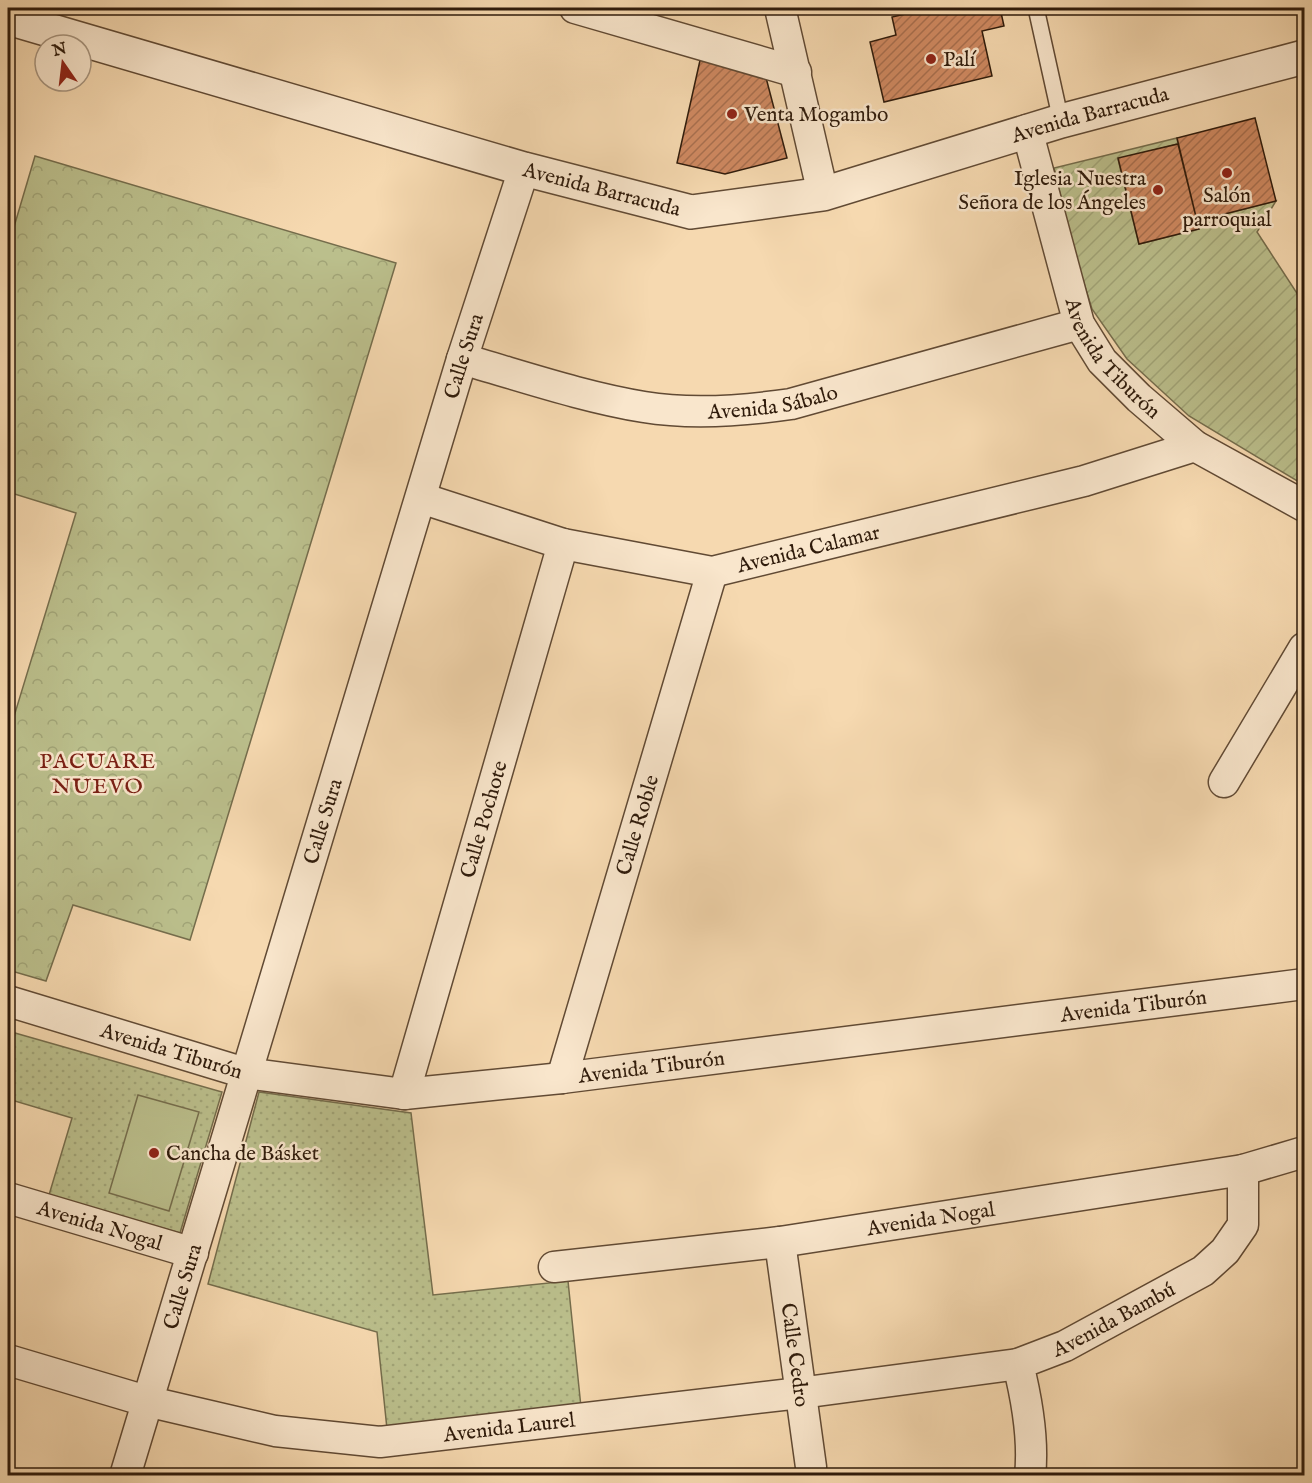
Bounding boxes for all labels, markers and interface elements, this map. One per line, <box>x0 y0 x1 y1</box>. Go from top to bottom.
north arrow <box>33 33 93 93</box>
text: N <box>50 39 69 62</box>
place label: Palí <box>943 47 977 74</box>
marker: Palí <box>924 52 938 66</box>
street label: Avenida Barracuda <box>1008 81 1173 151</box>
place label: Venta Mogambo <box>743 102 888 129</box>
marker: Venta Mogambo <box>725 107 739 121</box>
street label: Avenida Barracuda <box>519 157 684 224</box>
place label: Iglesia Nuestra Señora de los Ángeles <box>958 166 1147 217</box>
marker: Salón parroquial <box>1220 166 1234 180</box>
marker: Iglesia Nuestra Señora de los Ángeles <box>1151 183 1165 197</box>
place label: Salón parroquial <box>1183 183 1272 234</box>
street label: Avenida Tiburón <box>1057 294 1166 426</box>
street label: Calle Sura <box>439 309 491 402</box>
street label: Avenida Sábalo <box>706 380 841 426</box>
street label: Avenida Calamar <box>733 519 883 581</box>
district label: PACUARE NUEVO <box>39 748 157 801</box>
street label: Calle Pochote <box>455 757 515 882</box>
street label: Calle Roble <box>611 772 666 879</box>
street label: Calle Sura <box>298 775 350 868</box>
street label: Avenida Tiburón <box>1058 984 1208 1030</box>
street label: Avenida Tiburón <box>96 1018 246 1086</box>
street label: Avenida Tiburón <box>576 1046 726 1091</box>
place label: Cancha de Básket <box>166 1141 319 1168</box>
marker: Cancha de Básket <box>147 1146 161 1160</box>
street label: Avenida Nogal <box>33 1195 166 1258</box>
street label: Avenida Nogal <box>864 1197 997 1243</box>
street label: Calle Sura <box>158 1240 210 1333</box>
street label: Avenida Bambú <box>1048 1277 1180 1365</box>
street label: Calle Cedro <box>774 1301 815 1409</box>
street label: Avenida Laurel <box>441 1407 577 1450</box>

